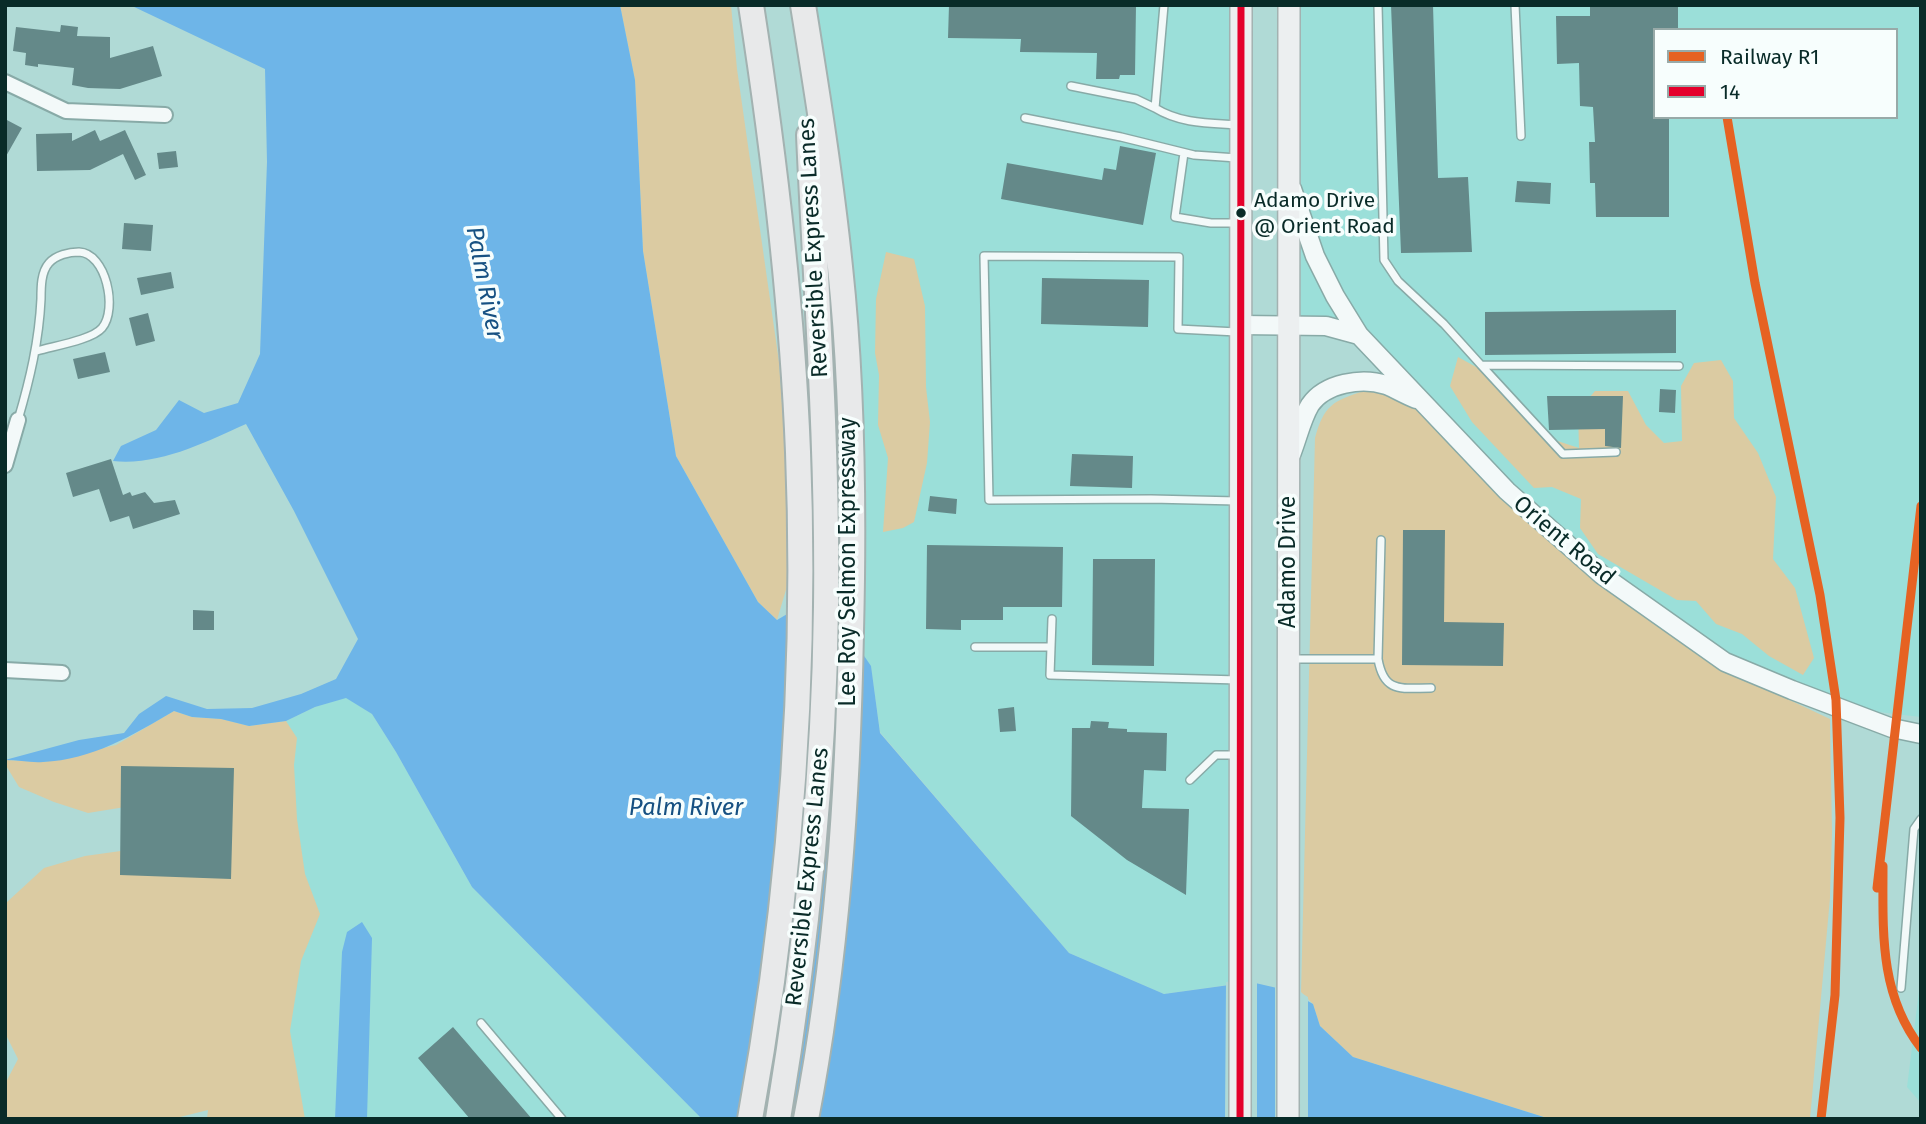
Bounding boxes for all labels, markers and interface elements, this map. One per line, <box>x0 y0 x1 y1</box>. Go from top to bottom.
legend <box>1653 28 1898 119</box>
text: Railway R1 <box>1720 44 1819 70</box>
text: 14 <box>1720 79 1740 105</box>
street label: Reversible Express Lanes <box>793 117 835 379</box>
place label: Adamo Drive @ Orient Road <box>1254 188 1395 238</box>
marker: Adamo Drive @ Orient Road <box>1234 206 1248 220</box>
water label: Palm River <box>459 224 509 342</box>
street label: Lee Roy Selmon Expressway <box>835 417 863 707</box>
street label: Orient Road <box>1507 490 1621 592</box>
street label: Adamo Drive <box>1275 496 1303 628</box>
street label: Reversible Express Lanes <box>781 746 835 1008</box>
water label: Palm River <box>629 794 743 822</box>

